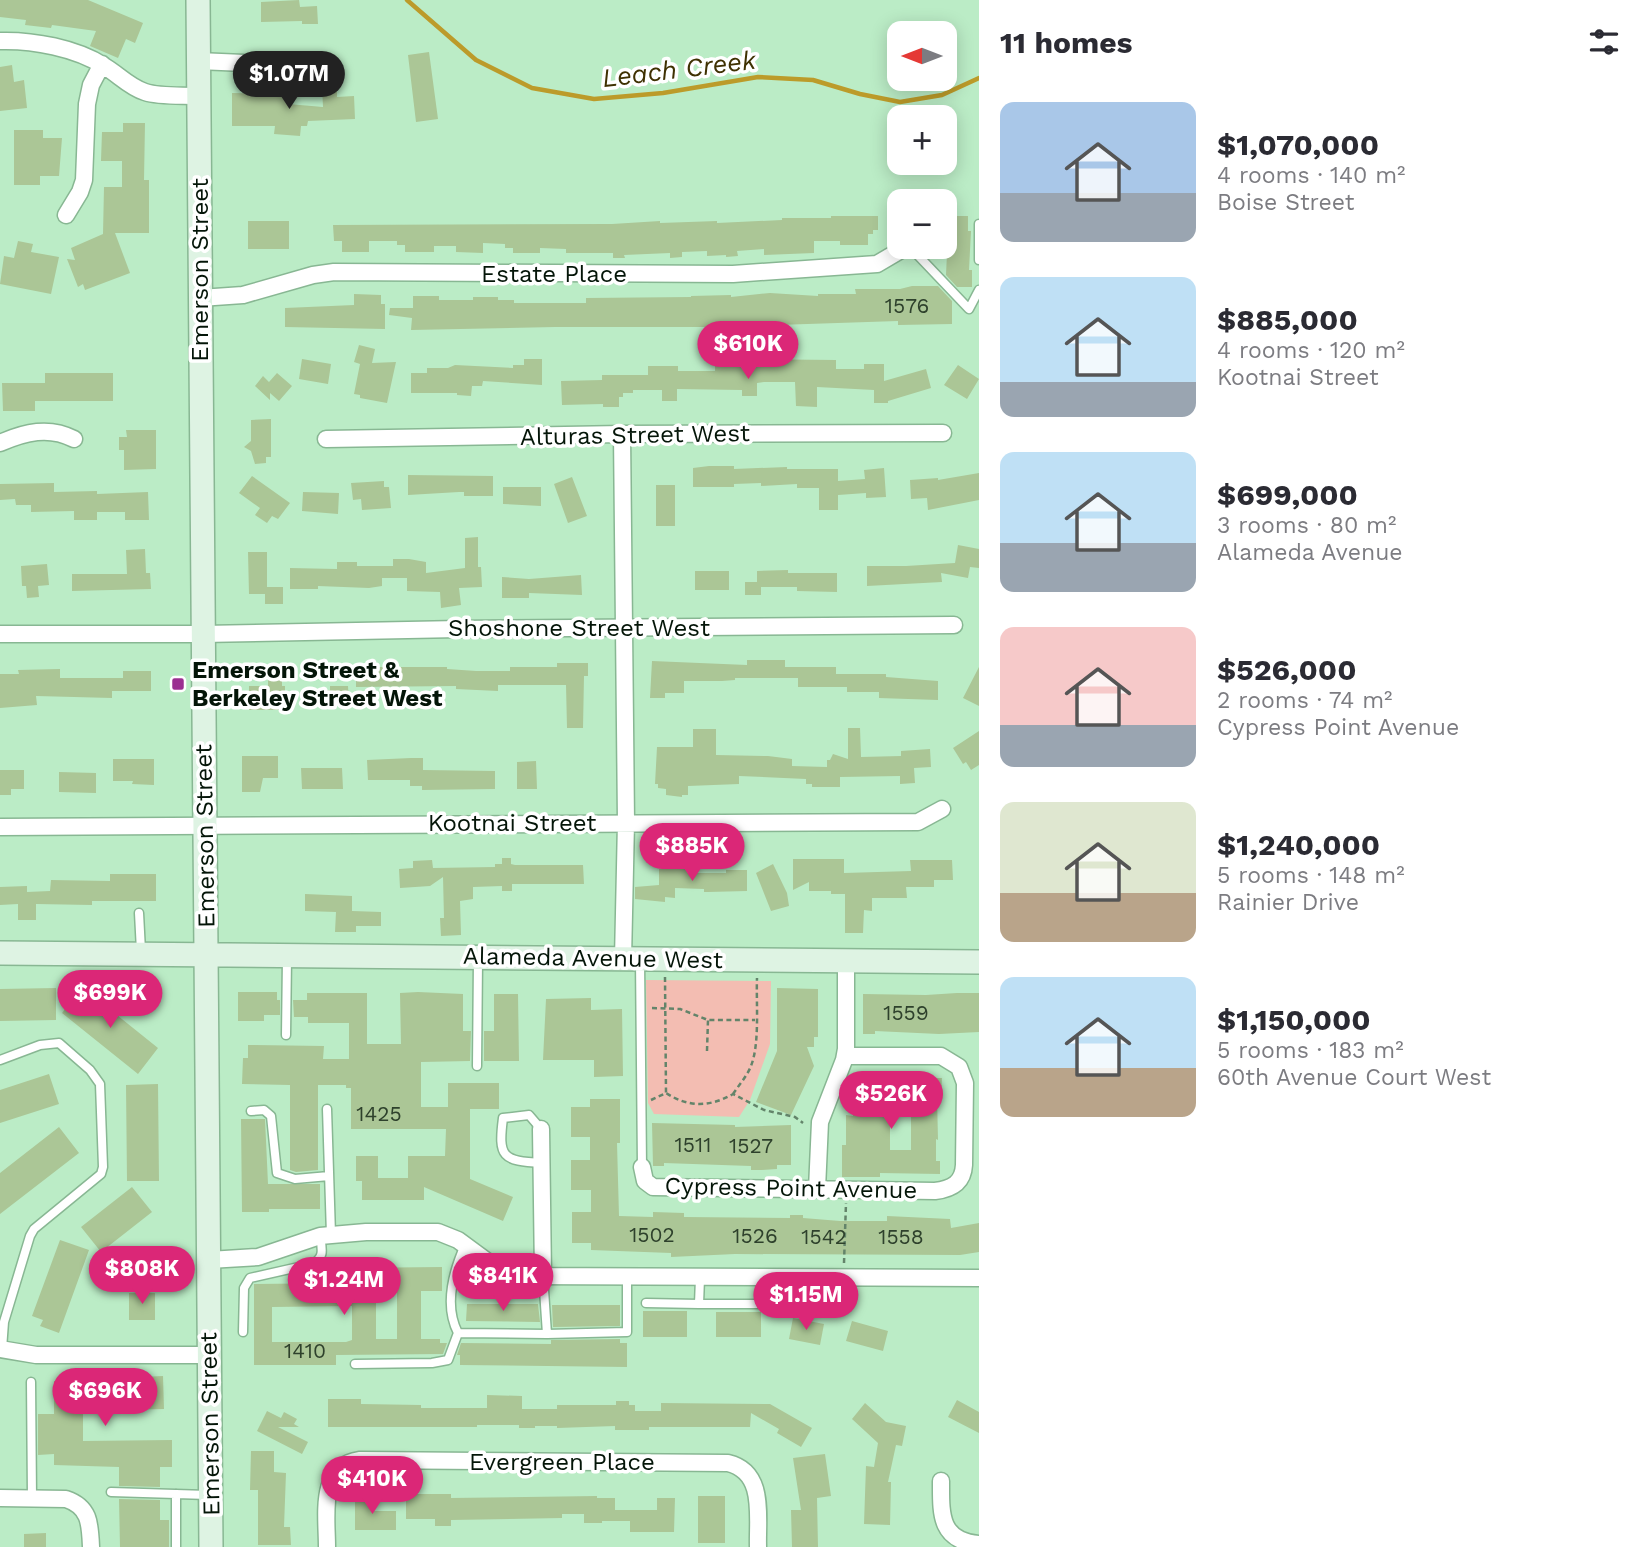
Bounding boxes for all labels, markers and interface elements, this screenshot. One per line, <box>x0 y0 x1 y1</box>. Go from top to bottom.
north arrow <box>887 21 957 91</box>
map controls <box>887 21 957 259</box>
icon: filters <box>1585 23 1623 61</box>
text: 11 homes <box>1000 25 1133 60</box>
water label: Leach Creek <box>600 45 758 93</box>
pin: $1.07M <box>232 52 346 111</box>
text: $1.07M <box>249 60 329 87</box>
button: + <box>887 105 957 175</box>
text: $1,070,000 <box>1217 127 1379 162</box>
icon: home <box>1056 130 1140 214</box>
text: 4 rooms · 140 m² <box>1217 162 1405 189</box>
street label: Emerson Street <box>186 178 214 362</box>
button: − <box>887 189 957 259</box>
text: Boise Street <box>1217 189 1354 216</box>
street label: Estate Place <box>481 260 627 288</box>
house number: 1576 <box>885 293 929 318</box>
text: $885,000 <box>1217 302 1358 337</box>
icon: home <box>1056 305 1140 389</box>
pin: $610K <box>699 322 797 381</box>
text: $610K <box>713 330 783 357</box>
text: 4 rooms · 120 m² <box>1217 337 1405 364</box>
text: Kootnai Street <box>1217 364 1379 391</box>
street label: Alturas Street West <box>520 419 750 451</box>
text: $699,000 <box>1217 477 1358 512</box>
icon: home <box>1056 480 1140 564</box>
text: 3 rooms · 80 m² <box>1217 512 1396 539</box>
text: Alameda Avenue <box>1217 539 1403 566</box>
street label: Shoshone Street West <box>448 614 710 642</box>
text: $526,000 <box>1217 652 1356 687</box>
icon: home <box>1056 655 1140 739</box>
place label: Emerson Street & Berkeley Street West <box>192 656 443 712</box>
marker: Emerson Street & Berkeley Street West <box>170 676 186 692</box>
text: 2 rooms · 74 m² <box>1217 687 1392 714</box>
text: Cypress Point Avenue <box>1217 714 1459 741</box>
street label: Emerson Street <box>189 744 221 928</box>
street label: Kootnai Street <box>428 809 596 837</box>
pin: $885K <box>643 824 741 883</box>
text: $1,240,000 <box>1217 827 1380 862</box>
icon: home <box>1056 830 1140 914</box>
text: $885K <box>656 832 728 859</box>
text: 5 rooms · 148 m² <box>1217 862 1405 889</box>
text: Rainier Drive <box>1217 889 1359 916</box>
street label: Alameda Avenue West <box>463 942 723 974</box>
pin: $699K <box>61 970 159 1030</box>
text: $699K <box>73 979 147 1006</box>
house number: 1559 <box>883 1000 929 1025</box>
text: $1,150,000 <box>1217 1002 1371 1037</box>
icon: home <box>1056 1005 1140 1089</box>
text: 5 rooms · 183 m² <box>1217 1037 1404 1064</box>
text: 60th Avenue Court West <box>1217 1064 1491 1091</box>
pin: $526K <box>842 1072 940 1131</box>
text: $526K <box>855 1080 927 1107</box>
house number: 1425 <box>356 1101 402 1126</box>
house number: 1511 <box>675 1132 711 1157</box>
house number: 1527 <box>729 1133 773 1158</box>
street label: Cypress Point Avenue <box>664 1172 918 1204</box>
house number: 1502 <box>629 1222 675 1247</box>
house number: 1526 <box>732 1223 778 1248</box>
house number: 1542 <box>801 1224 847 1249</box>
house number: 1558 <box>878 1224 924 1249</box>
pin: $808K <box>93 1246 191 1306</box>
pin: $841K <box>454 1254 552 1313</box>
text: $808K <box>105 1255 179 1282</box>
pin: $1.24M <box>287 1258 401 1317</box>
text: $841K <box>468 1262 538 1289</box>
text: $1.24M <box>304 1266 384 1293</box>
pin: $1.15M <box>749 1272 863 1332</box>
text: $1.15M <box>769 1281 843 1308</box>
street label: Emerson Street <box>194 1332 226 1516</box>
house number: 1410 <box>284 1338 326 1363</box>
pin: $696K <box>56 1368 154 1428</box>
text: $696K <box>68 1377 142 1404</box>
street label: Evergreen Place <box>469 1448 655 1476</box>
pin: $410K <box>323 1456 421 1516</box>
text: $410K <box>337 1465 407 1492</box>

